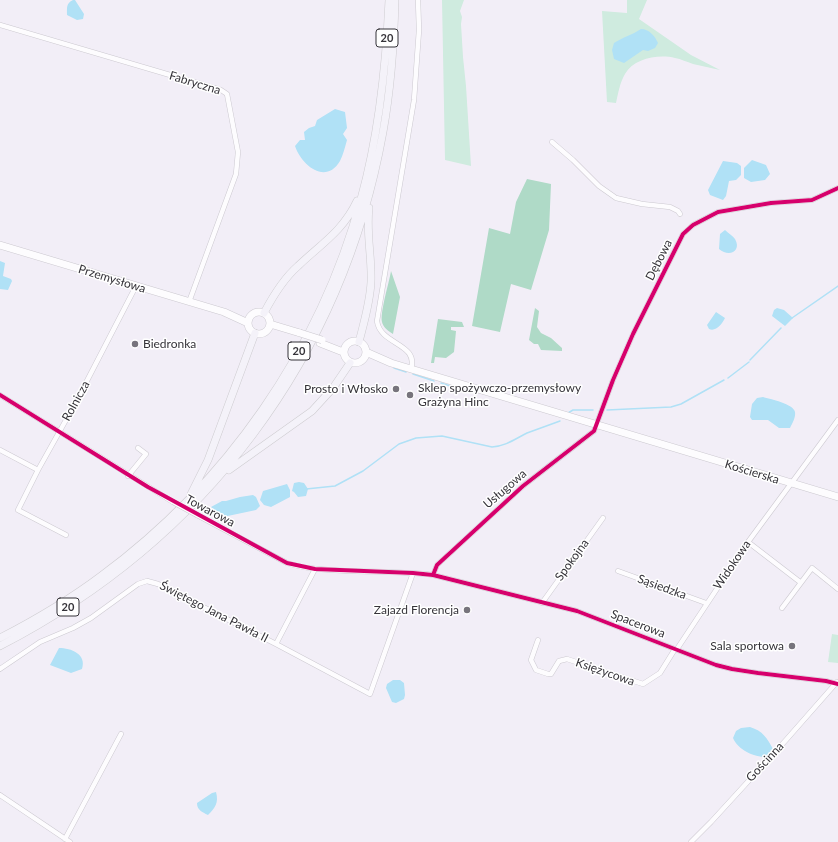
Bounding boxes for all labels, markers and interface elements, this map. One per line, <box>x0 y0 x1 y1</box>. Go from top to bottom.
road number: 20 <box>376 29 398 47</box>
street label: Fabryczna <box>168 68 222 98</box>
street label: Dębowa <box>643 237 675 283</box>
street label: Przemysłowa <box>77 262 147 296</box>
place label: Biedronka <box>143 337 196 351</box>
marker: Biedronka <box>130 339 140 349</box>
road number: 20 <box>288 342 310 360</box>
street label: Rolnicza <box>59 379 93 423</box>
place label: Sklep spożywczo-przemysłowy Grażyna Hinc <box>418 381 581 409</box>
place label: Prosto i Włosko <box>304 382 388 396</box>
marker: Prosto i Włosko <box>391 384 401 394</box>
marker: Sklep spożywczo-przemysłowy Grażyna Hinc <box>405 390 415 400</box>
street label: Kościerska <box>723 457 781 487</box>
street label: Usługowa <box>481 466 529 512</box>
street label: Towarowa <box>183 492 237 530</box>
street label: Spokojna <box>552 536 592 584</box>
street label: Widokowa <box>710 538 754 592</box>
street label: Sąsiedzka <box>636 572 688 602</box>
street label: Świętego Jana Pawła II <box>157 578 271 646</box>
road number: 20 <box>57 598 79 616</box>
place label: Zajazd Florencja <box>374 603 459 617</box>
marker: Zajazd Florencja <box>462 605 472 615</box>
street label: Spacerowa <box>609 607 667 641</box>
place label: Sala sportowa <box>710 639 784 653</box>
marker: Sala sportowa <box>787 641 797 651</box>
street label: Księżycowa <box>574 655 636 689</box>
street label: Gościnna <box>743 739 787 785</box>

